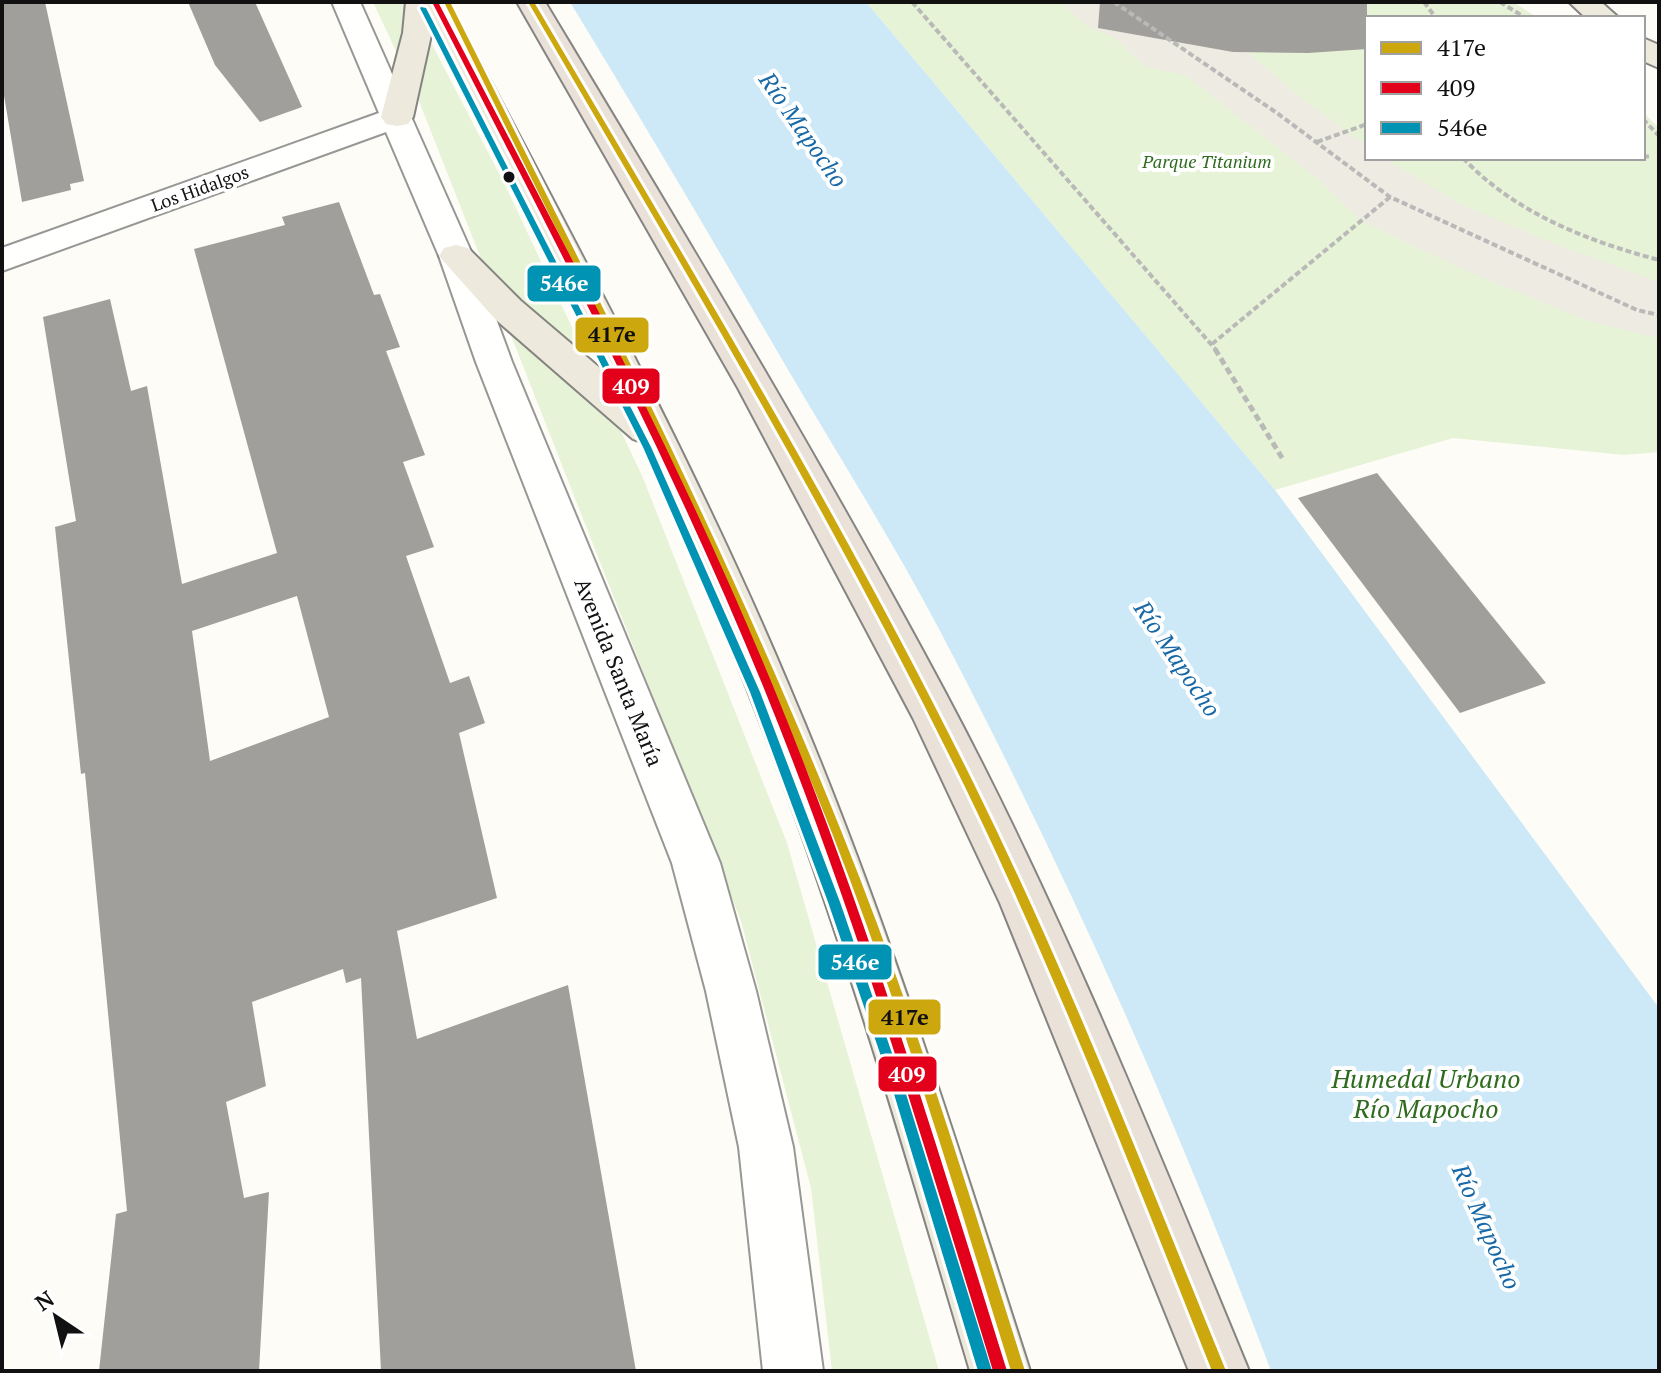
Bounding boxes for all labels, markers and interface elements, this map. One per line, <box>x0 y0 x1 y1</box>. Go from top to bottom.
legend <box>1365 16 1645 160</box>
text: 417e <box>1437 31 1486 63</box>
water label: Río Mapocho <box>752 65 855 193</box>
text: 409 <box>1437 71 1475 103</box>
text: 546e <box>1437 111 1487 143</box>
park label: Parque Titanium <box>1141 149 1272 173</box>
street label: Los Hidalgos <box>148 159 252 217</box>
unlabelled marker <box>501 169 517 185</box>
line badge: 546e <box>526 264 602 303</box>
text: 546e <box>539 268 589 297</box>
line badge: 417e <box>574 316 650 354</box>
text: 417e <box>588 319 636 348</box>
line badge: 409 <box>601 367 661 405</box>
text: 409 <box>612 371 650 400</box>
street label: Avenida Santa María <box>568 573 670 770</box>
water label: Río Mapocho <box>1127 593 1229 723</box>
line badge: 546e <box>817 943 893 981</box>
text: 546e <box>830 947 880 976</box>
line badge: 417e <box>867 998 942 1036</box>
text: 417e <box>881 1002 929 1031</box>
line badge: 409 <box>877 1055 938 1093</box>
text: 409 <box>888 1059 926 1088</box>
park label: Humedal Urbano Río Mapocho <box>1330 1061 1521 1125</box>
water label: Río Mapocho <box>1445 1158 1529 1294</box>
north arrow <box>16 1277 96 1357</box>
text: N <box>29 1283 60 1317</box>

